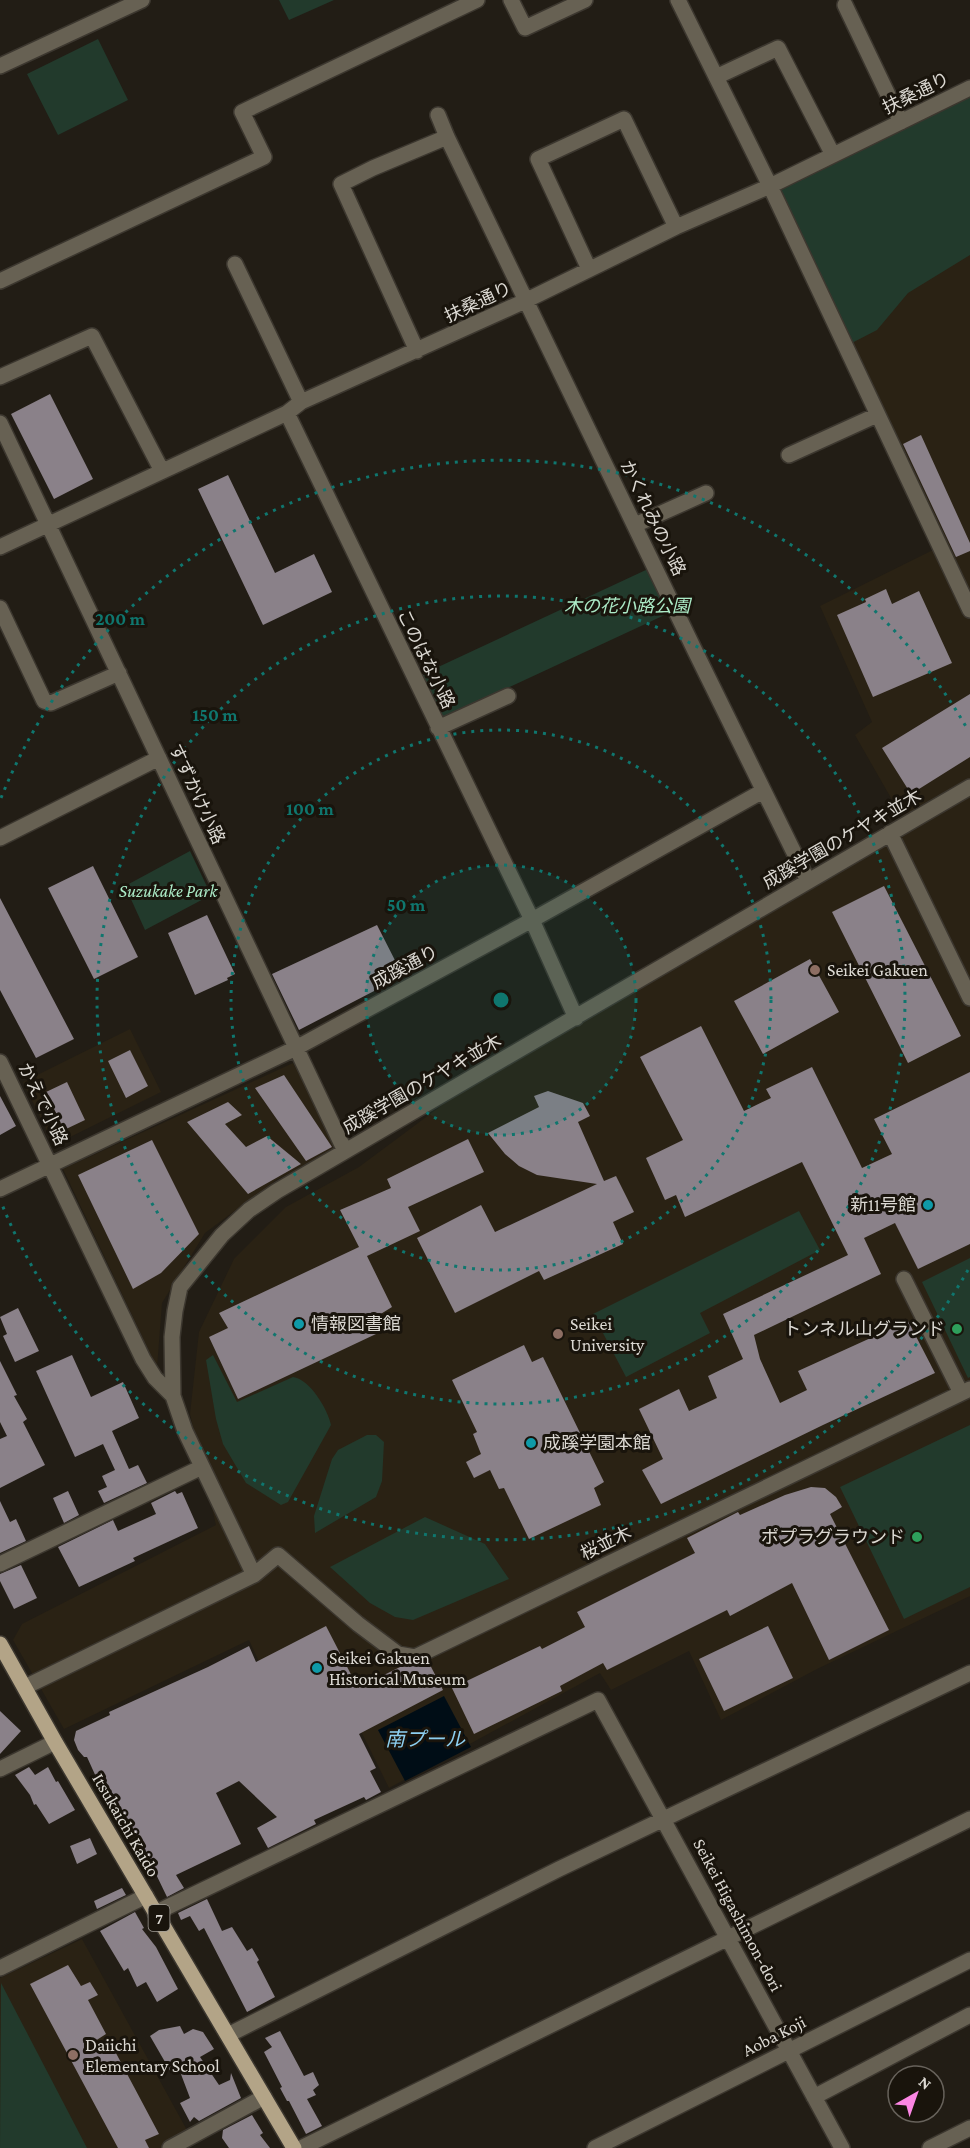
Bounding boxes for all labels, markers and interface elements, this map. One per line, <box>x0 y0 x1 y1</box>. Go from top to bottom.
street label: 扶桑通り <box>879 68 953 118</box>
street label: 扶桑通り <box>441 278 515 326</box>
street label: かくれみの小路 <box>616 457 690 579</box>
park label: 木の花小路公園 <box>564 596 693 616</box>
street label: このはな小路 <box>393 606 459 712</box>
text: 200 m <box>95 609 146 629</box>
text: 150 m <box>192 705 238 725</box>
street label: すずかけ小路 <box>165 741 229 847</box>
street label: 成蹊学園のケヤキ並木 <box>759 785 925 893</box>
text: 100 m <box>286 799 334 819</box>
park label: Suzukake Park <box>119 881 218 901</box>
text: 50 m <box>387 895 426 915</box>
street label: 成蹊通り <box>369 941 441 993</box>
place label: Seikei Gakuen <box>827 960 928 980</box>
marker: Seikei Gakuen <box>808 963 822 977</box>
centre of rings <box>491 990 511 1010</box>
street label: 成蹊学園のケヤキ並木 <box>339 1030 505 1138</box>
street label: かえで小路 <box>14 1059 72 1149</box>
place label: 新11号館 <box>850 1195 916 1215</box>
marker: 新11号館 <box>921 1198 935 1212</box>
place label: 情報図書館 <box>311 1314 401 1334</box>
place label: Seikei University <box>570 1314 645 1355</box>
marker: 情報図書館 <box>292 1317 306 1331</box>
place label: トンネル山グランド <box>783 1319 945 1339</box>
marker: トンネル山グランド <box>950 1322 964 1336</box>
marker: Seikei University <box>551 1327 565 1341</box>
place label: 成蹊学園本館 <box>543 1433 651 1453</box>
marker: 成蹊学園本館 <box>524 1436 538 1450</box>
street label: 桜並木 <box>577 1522 635 1564</box>
place label: ポプラグラウンド <box>761 1527 905 1547</box>
marker: ポプラグラウンド <box>910 1530 924 1544</box>
place label: Seikei Gakuen Historical Museum <box>329 1648 466 1689</box>
marker: Seikei Gakuen Historical Museum <box>310 1661 324 1675</box>
water label: 南プール <box>385 1728 466 1750</box>
street label: Itsukaichi Kaido <box>88 1770 164 1880</box>
street label: Seikei Higashimon-dori <box>689 1835 787 1995</box>
road number: 7 <box>148 1905 170 1931</box>
street label: Aoba Koji <box>739 2011 810 2061</box>
place label: Daiichi Elementary School <box>85 2035 220 2076</box>
marker: Daiichi Elementary School <box>66 2048 80 2062</box>
north arrow <box>886 2064 946 2124</box>
text: N <box>916 2073 935 2093</box>

